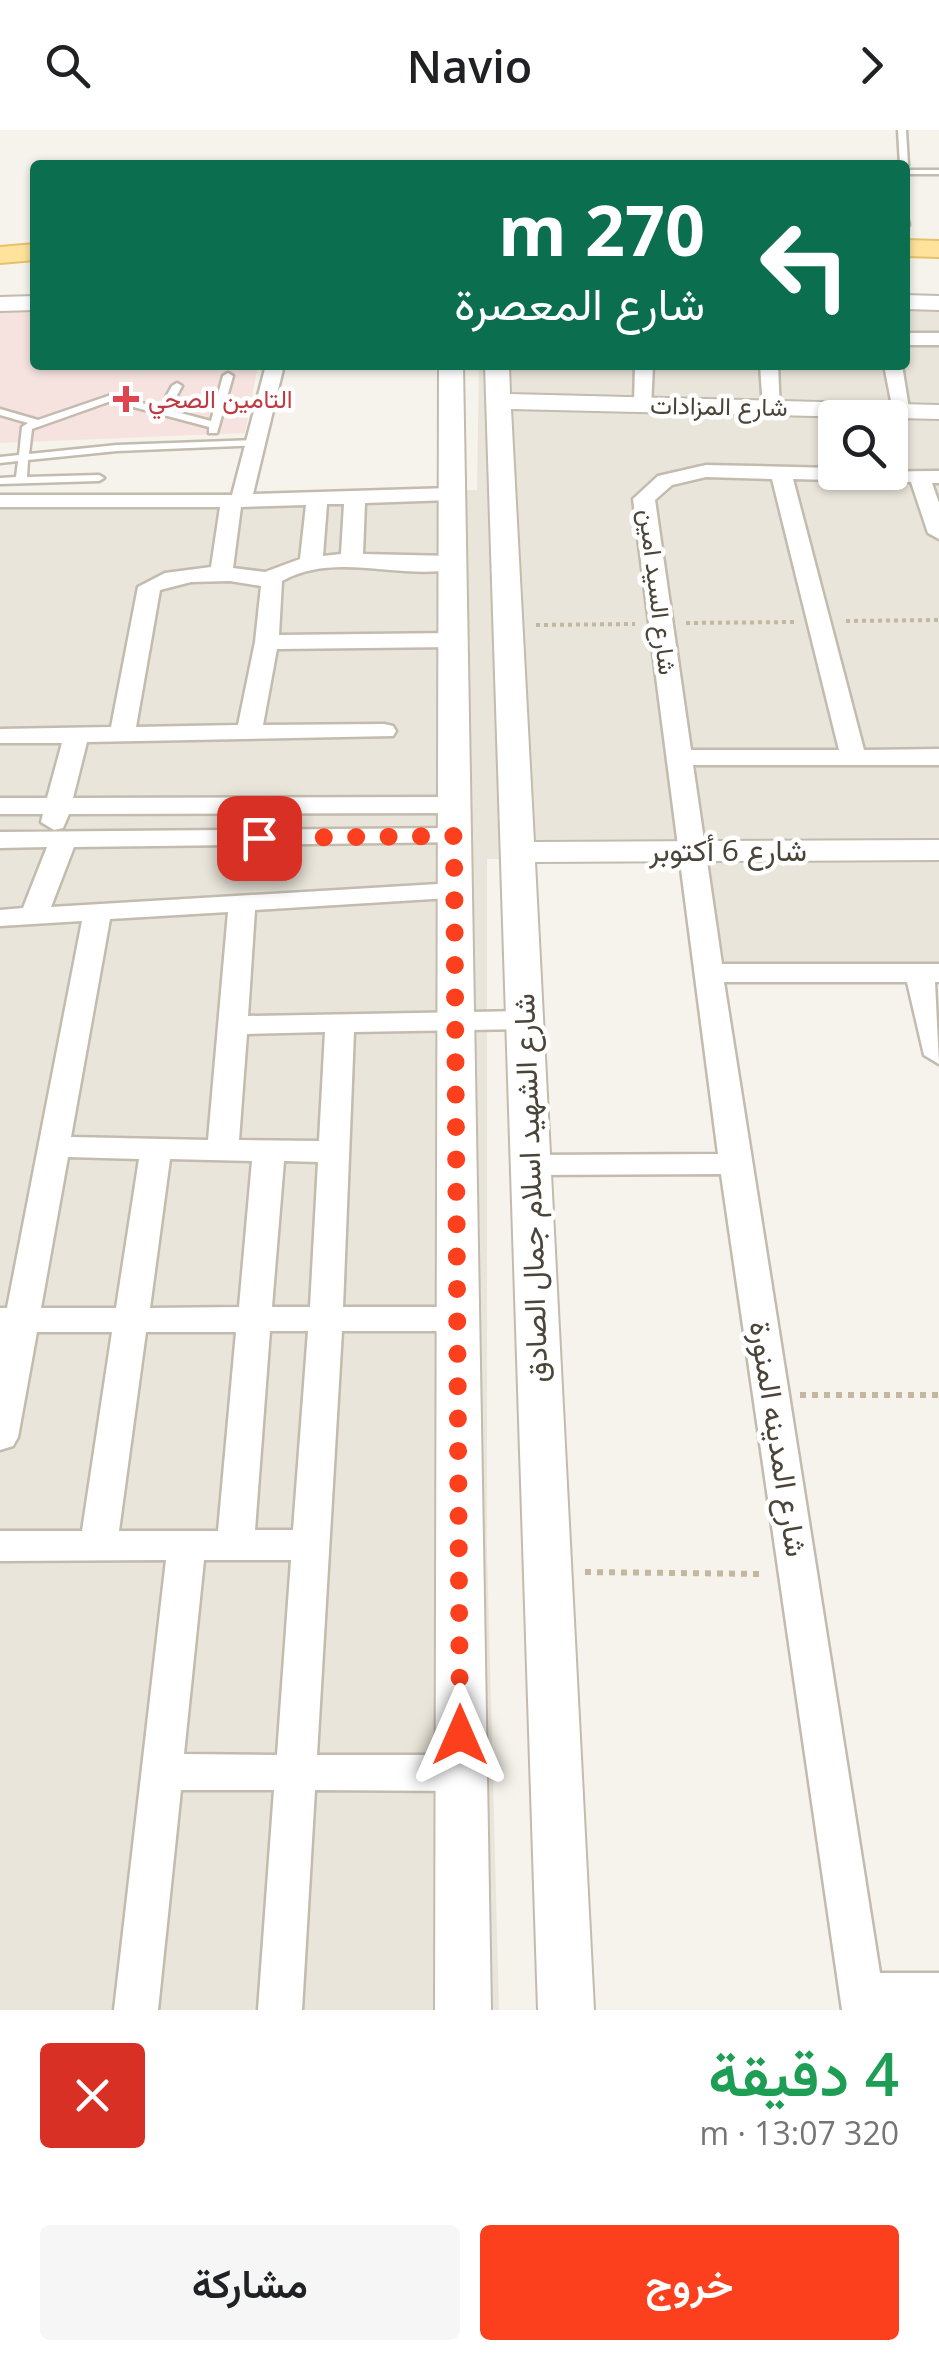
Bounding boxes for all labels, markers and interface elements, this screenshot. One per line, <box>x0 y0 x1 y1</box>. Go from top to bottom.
text: Navio <box>407 35 532 96</box>
icon: search <box>40 38 95 93</box>
icon: forward <box>844 38 899 93</box>
text: 270 m <box>498 181 705 277</box>
icon: left <box>740 200 870 330</box>
text: شارع المعصرة <box>454 272 705 333</box>
place label: التامين الصحي <box>148 381 293 420</box>
marker: التامين الصحي <box>113 386 139 412</box>
street label: شارع المزادات <box>650 387 788 424</box>
map controls <box>818 400 908 490</box>
button: search <box>818 400 908 490</box>
street label: شارع السيد امين <box>631 507 686 677</box>
pin <box>217 796 302 881</box>
icon: arrive <box>232 811 287 866</box>
street label: شارع 6 أكتوبر <box>648 829 807 871</box>
street label: شارع الشهيد اسلام جمال الصادق <box>502 993 558 1383</box>
street label: شارع المدينه المنورة <box>740 1318 818 1560</box>
position arrow <box>408 1683 512 1787</box>
text: 4 دقيقة <box>708 2032 899 2114</box>
button: close <box>40 2043 145 2148</box>
text: 320 m · 13:07 <box>700 2111 899 2154</box>
button: مشاركة <box>40 2225 460 2340</box>
button: خروج <box>480 2225 899 2340</box>

